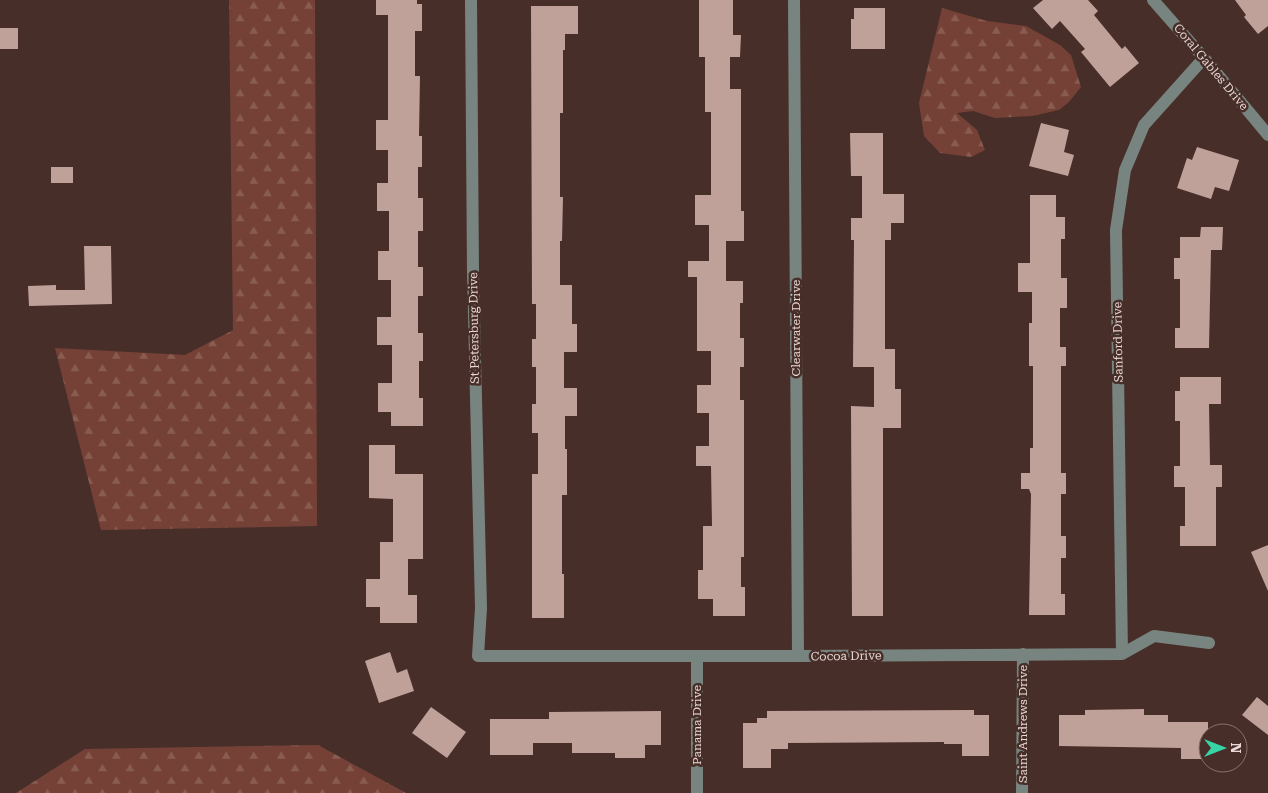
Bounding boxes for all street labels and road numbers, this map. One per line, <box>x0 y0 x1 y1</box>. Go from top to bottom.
street label: Coral Gables Drive <box>1171 21 1251 113</box>
street label: St Petersburg Drive <box>466 272 482 384</box>
street label: Clearwater Drive <box>789 279 803 376</box>
street label: Sanford Drive <box>1110 301 1126 382</box>
street label: Cocoa Drive <box>810 648 882 664</box>
street label: Saint Andrews Drive <box>1016 665 1030 783</box>
street label: Panama Drive <box>690 685 704 765</box>

